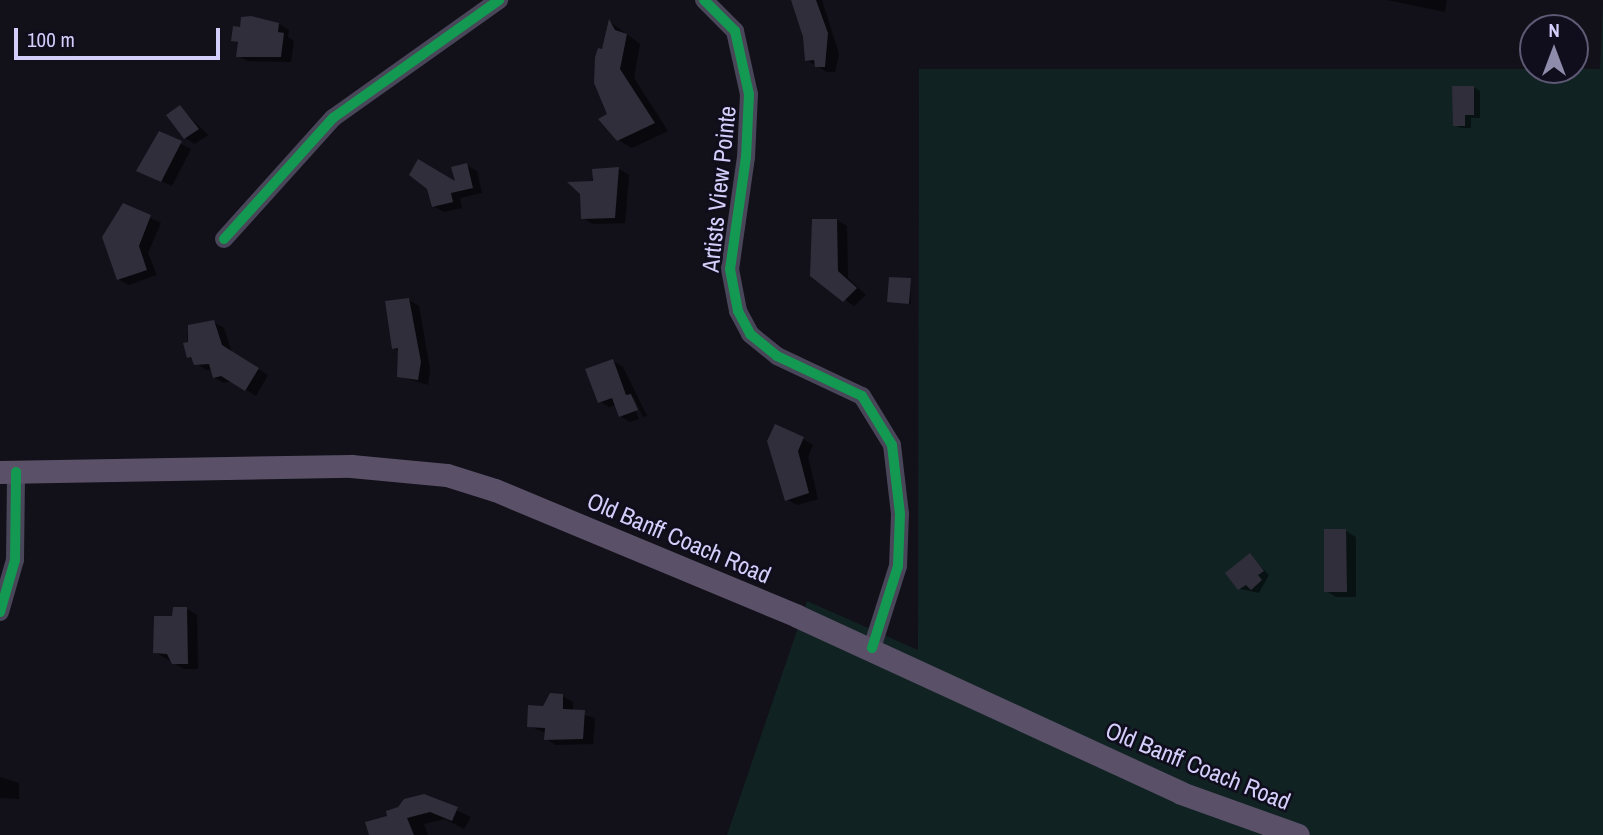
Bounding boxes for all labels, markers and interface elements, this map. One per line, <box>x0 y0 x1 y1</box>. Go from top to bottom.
scale bar <box>18 14 224 58</box>
north arrow <box>1519 14 1589 84</box>
text: N <box>1548 17 1560 43</box>
text: 100 m <box>27 25 75 54</box>
street label: Artists View Pointe <box>696 104 742 274</box>
street label: Old Banff Coach Road <box>583 486 775 590</box>
street label: Old Banff Coach Road <box>1101 716 1295 816</box>

